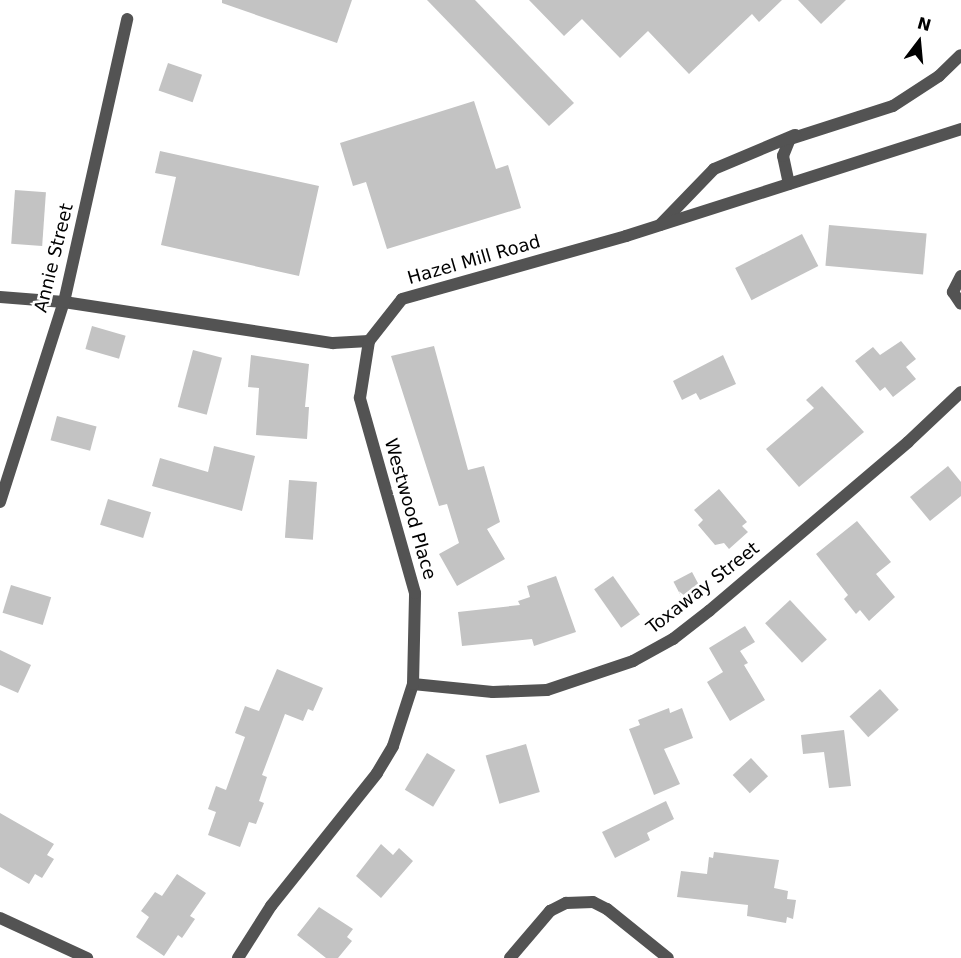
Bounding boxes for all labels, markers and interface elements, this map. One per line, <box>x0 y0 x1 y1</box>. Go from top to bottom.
north arrow <box>889 12 949 72</box>
text: N <box>915 13 933 35</box>
street label: Annie Street <box>30 201 78 315</box>
street label: Hazel Mill Road <box>405 231 543 289</box>
street label: Westwood Place <box>379 436 441 582</box>
street label: Toxaway Street <box>642 537 764 639</box>

